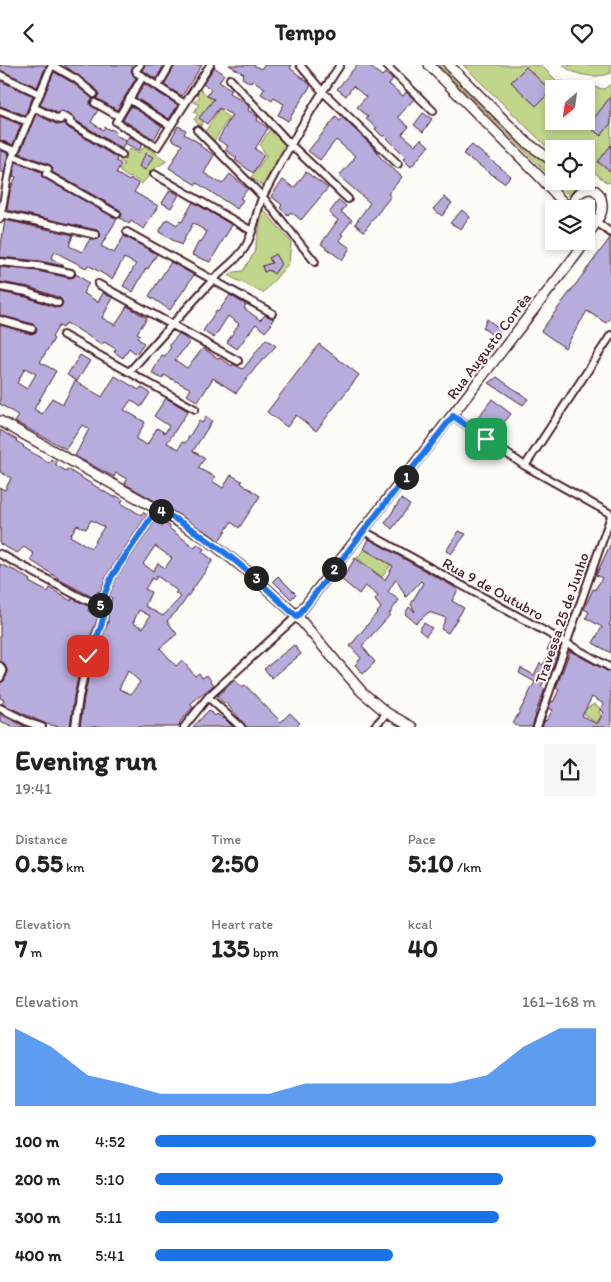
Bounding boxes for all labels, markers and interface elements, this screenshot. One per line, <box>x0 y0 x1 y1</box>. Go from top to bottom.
icon: back <box>15 19 43 47</box>
text: Tempo <box>275 19 336 46</box>
icon: heart <box>568 19 596 47</box>
north arrow <box>545 80 595 130</box>
map controls <box>545 80 595 250</box>
button: locate <box>545 140 595 190</box>
button: layers <box>545 200 595 250</box>
street label: Rua Augusto Corrêa <box>443 289 535 403</box>
pin <box>465 418 507 460</box>
icon: arrive <box>472 425 500 453</box>
pin: 1 <box>394 465 418 489</box>
text: 1 <box>403 469 410 486</box>
pin: 4 <box>148 499 174 523</box>
text: 4 <box>157 503 166 520</box>
street label: Travessa 25 de Junho <box>531 550 593 686</box>
street label: Rua 9 de Outubro <box>439 554 547 624</box>
pin: 2 <box>322 557 346 581</box>
text: 2 <box>331 561 338 578</box>
pin: 3 <box>244 565 268 591</box>
text: 3 <box>253 570 260 587</box>
pin: 5 <box>88 593 112 617</box>
text: 5 <box>97 597 104 614</box>
pin <box>67 635 109 677</box>
icon: check <box>74 642 102 670</box>
text: Evening run <box>15 743 157 777</box>
button: share <box>544 744 596 796</box>
text: 19:41 <box>15 779 52 798</box>
text: Distance <box>15 831 67 848</box>
text: Time <box>211 831 241 848</box>
text: Pace <box>408 831 436 848</box>
text: 0.55 <box>15 848 63 878</box>
text: 2:50 <box>211 848 259 878</box>
text: 5:10 <box>408 848 454 878</box>
text: km <box>63 859 84 876</box>
text: /km <box>454 859 481 876</box>
text: Elevation <box>15 916 71 933</box>
text: Heart rate <box>211 916 273 933</box>
text: kcal <box>408 916 433 933</box>
text: 7 <box>15 933 27 963</box>
text: 135 <box>211 933 250 963</box>
text: 40 <box>408 933 438 963</box>
text: m <box>27 944 42 961</box>
text: bpm <box>250 944 279 961</box>
text: Elevation <box>15 992 79 1011</box>
text: 161–168 m <box>522 992 596 1011</box>
text: 100 m <box>15 1132 59 1151</box>
text: 4:52 <box>95 1132 125 1151</box>
text: 200 m <box>15 1170 60 1189</box>
text: 5:10 <box>95 1170 125 1189</box>
text: 300 m <box>15 1208 61 1227</box>
text: 5:11 <box>95 1208 122 1227</box>
text: 400 m <box>15 1246 61 1265</box>
text: 5:41 <box>95 1246 124 1265</box>

